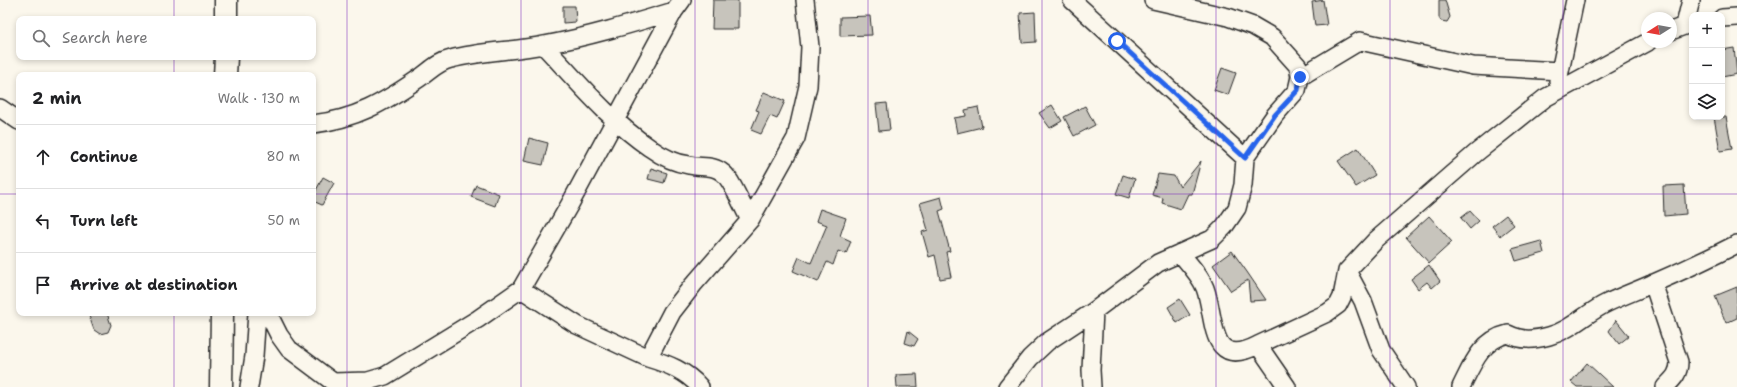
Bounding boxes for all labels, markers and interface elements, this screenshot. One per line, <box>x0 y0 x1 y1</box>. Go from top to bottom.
north arrow <box>1641 12 1677 48</box>
map controls <box>1689 12 1725 120</box>
button: + <box>1689 12 1725 48</box>
search box <box>16 16 316 60</box>
icon: search <box>30 27 52 49</box>
text: Search here <box>62 28 148 48</box>
route start <box>1108 32 1126 50</box>
button: − <box>1689 48 1725 84</box>
route end <box>1291 68 1309 86</box>
button: layers <box>1689 84 1725 120</box>
text: 2 min <box>32 87 82 109</box>
text: Walk · 130 m <box>218 90 300 107</box>
icon: ahead <box>32 146 54 168</box>
text: Continue <box>70 147 138 167</box>
text: 80 m <box>266 148 300 165</box>
icon: left <box>32 210 54 232</box>
text: Turn left <box>70 211 138 231</box>
text: 50 m <box>267 212 300 229</box>
icon: arrive <box>32 274 54 296</box>
text: Arrive at destination <box>70 275 238 295</box>

